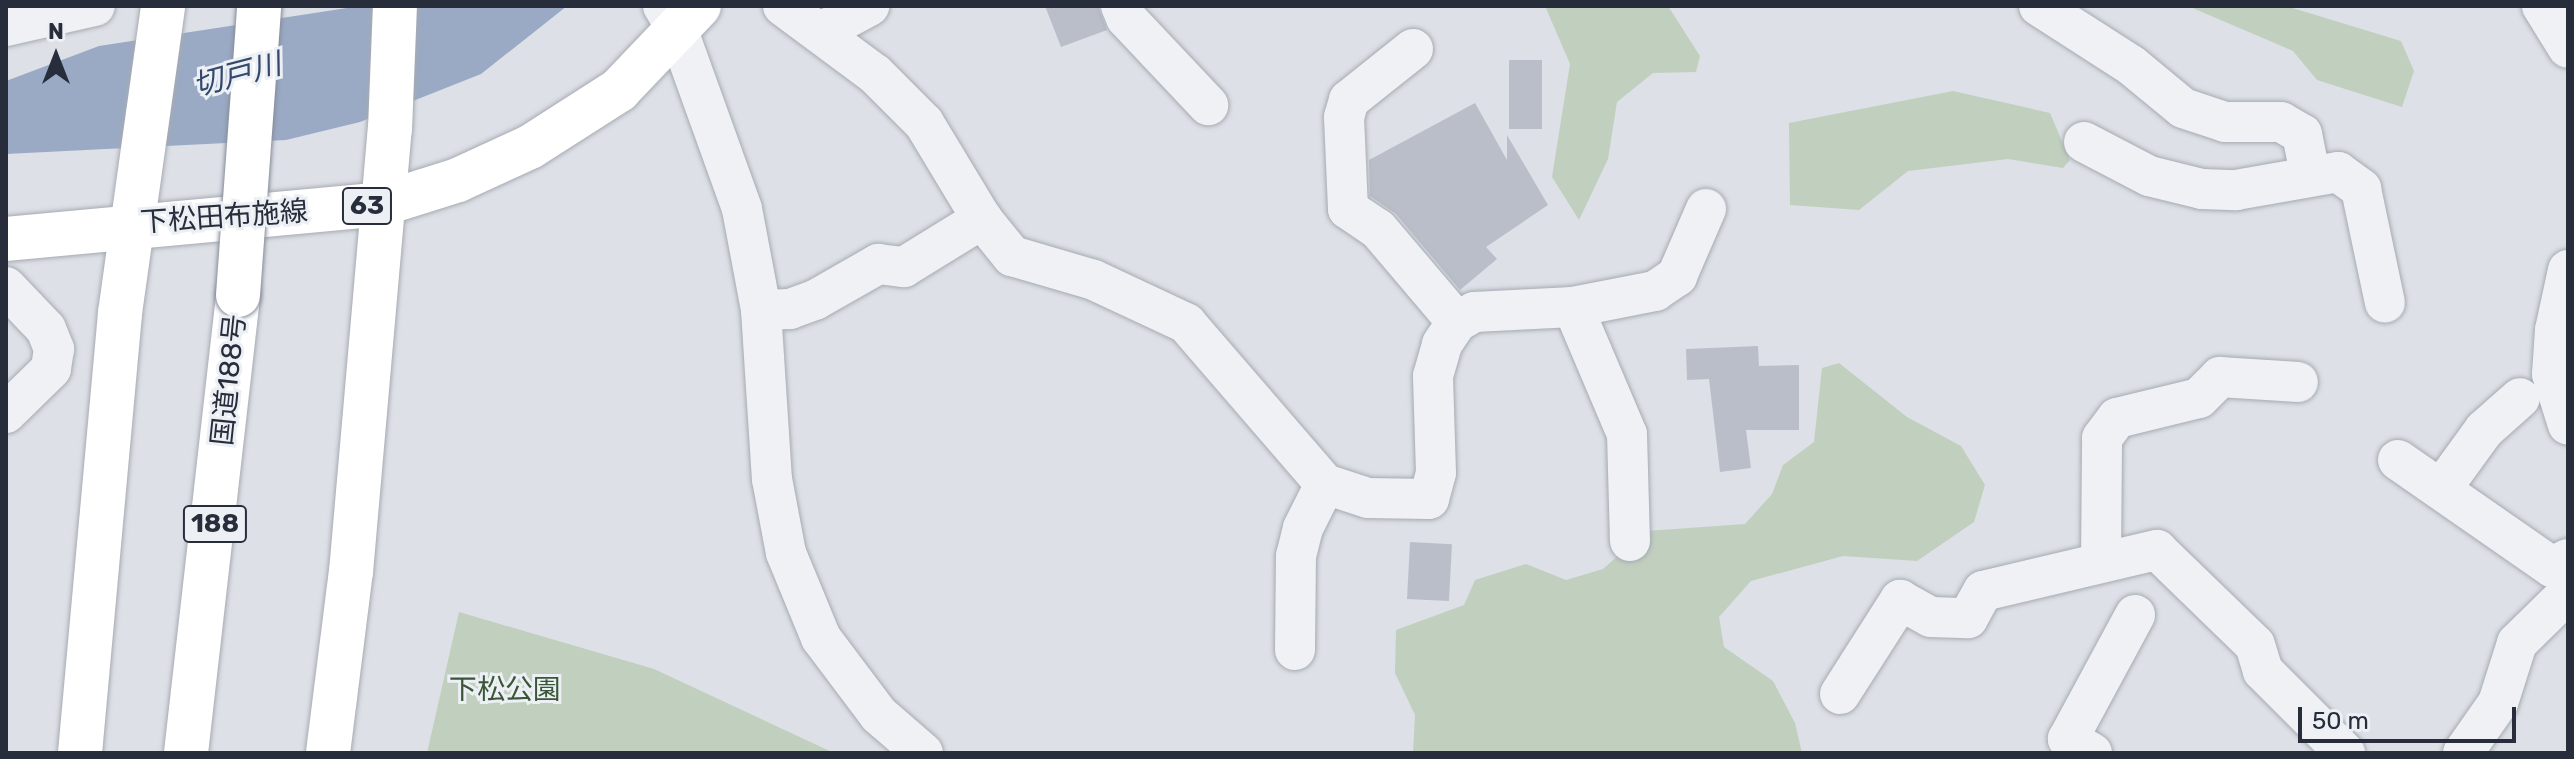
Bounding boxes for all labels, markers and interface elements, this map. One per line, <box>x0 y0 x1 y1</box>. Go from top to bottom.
north arrow <box>16 16 96 96</box>
text: N <box>48 18 64 45</box>
water label: 切戸川 <box>189 46 285 104</box>
road number: 63 <box>341 184 393 228</box>
street label: 下松田布施線 <box>139 194 309 240</box>
street label: 国道188号 <box>205 313 253 447</box>
road number: 188 <box>181 502 249 546</box>
park label: 下松公園 <box>449 673 561 707</box>
scale bar <box>2302 691 2520 741</box>
text: 50 m <box>2312 707 2369 735</box>

